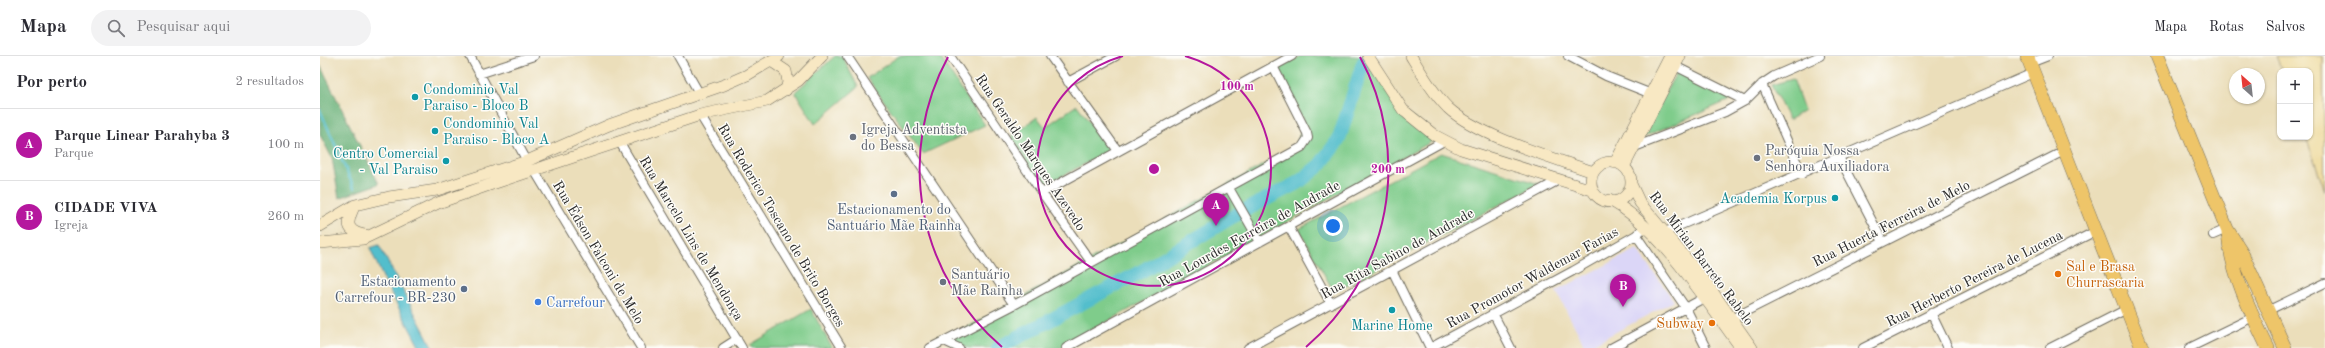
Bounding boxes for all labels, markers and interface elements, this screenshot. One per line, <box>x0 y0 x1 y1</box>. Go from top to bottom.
search box <box>91 10 371 46</box>
icon: search <box>105 17 127 39</box>
text: Mapa <box>20 18 67 37</box>
text: Pesquisar aqui <box>137 20 230 35</box>
text: Mapa <box>2154 20 2187 34</box>
text: Rotas <box>2209 20 2244 34</box>
text: Salvos <box>2266 20 2305 34</box>
north arrow <box>2229 68 2265 104</box>
map controls <box>2277 68 2313 140</box>
button: + <box>2277 68 2313 104</box>
street label: Rua Geraldo Marques Azevedo <box>972 72 1088 233</box>
text: Por perto <box>16 74 87 91</box>
text: 2 resultados <box>236 75 304 88</box>
text: 100 m <box>1220 81 1254 93</box>
place label: Condominio Val Paraiso - Bloco B <box>423 83 528 113</box>
marker: Condominio Val Paraiso - Bloco B <box>410 92 420 102</box>
button: − <box>2277 104 2313 140</box>
place label: Condominio Val Paraiso - Bloco A <box>443 117 550 147</box>
street label: Rua Roderico Toscano de Brito Borges <box>715 122 847 329</box>
place label: Igreja Adventista do Bessa <box>861 123 967 153</box>
marker: Condominio Val Paraiso - Bloco A <box>430 126 440 136</box>
text: Parque Linear Parahyba 3 <box>54 129 230 144</box>
marker: Igreja Adventista do Bessa <box>848 132 858 142</box>
text: A <box>24 138 34 151</box>
text: 100 m <box>267 138 304 151</box>
place label: Paróquia Nossa Senhora Auxiliadora <box>1765 144 1890 174</box>
text: Parque <box>54 147 93 160</box>
place label: Centro Comercial - Val Paraiso <box>333 147 438 177</box>
marker: Paróquia Nossa Senhora Auxiliadora <box>1752 153 1762 163</box>
street label: Rua Marcelo Lins de Mendonça <box>637 154 746 323</box>
marker: Centro Comercial - Val Paraiso <box>441 156 451 166</box>
centre of rings <box>1147 162 1161 176</box>
text: 200 m <box>1371 164 1405 176</box>
street label: Rua Lourdes Ferreira de Andrade <box>1156 176 1342 290</box>
street label: Rua Édson Falconi de Melo <box>550 177 649 326</box>
street label: Rua Huerta Ferreira de Melo <box>1811 178 1972 270</box>
marker: Estacionamento do Santuário Mãe Rainha <box>889 189 899 199</box>
street label: Rua Mirian Barreto Rabelo <box>1646 189 1756 328</box>
place label: Academia Korpus <box>1720 192 1827 206</box>
pin: A <box>1203 193 1229 226</box>
marker: Academia Korpus <box>1830 193 1840 203</box>
text: CIDADE VIVA <box>54 201 158 216</box>
place label: Estacionamento do Santuário Mãe Rainha <box>827 203 961 233</box>
street label: Rua Rita Sabino de Andrade <box>1319 206 1476 302</box>
text: B <box>24 210 34 223</box>
text: 260 m <box>267 210 304 223</box>
your location <box>1323 216 1343 236</box>
text: Igreja <box>54 219 88 232</box>
street label: Rua Promotor Waldemar Farias <box>1444 225 1621 331</box>
street label: Rua Herberto Pereira de Lucena <box>1884 228 2065 330</box>
place label: Sal e Brasa Churrascaria <box>2066 260 2144 290</box>
place label: Santuário Mãe Rainha <box>951 268 1023 298</box>
marker: Sal e Brasa Churrascaria <box>2053 269 2063 279</box>
pin: B <box>1610 274 1636 307</box>
place label: Estacionamento Carrefour - BR-230 <box>335 275 456 305</box>
marker: Santuário Mãe Rainha <box>938 277 948 287</box>
marker: Estacionamento Carrefour - BR-230 <box>459 284 469 294</box>
place label: Carrefour <box>546 296 605 310</box>
marker: Carrefour <box>533 297 543 307</box>
marker: Marine Home <box>1387 305 1397 315</box>
place label: Subway <box>1656 317 1705 331</box>
marker: Subway <box>1707 318 1717 328</box>
place label: Marine Home <box>1351 319 1433 333</box>

